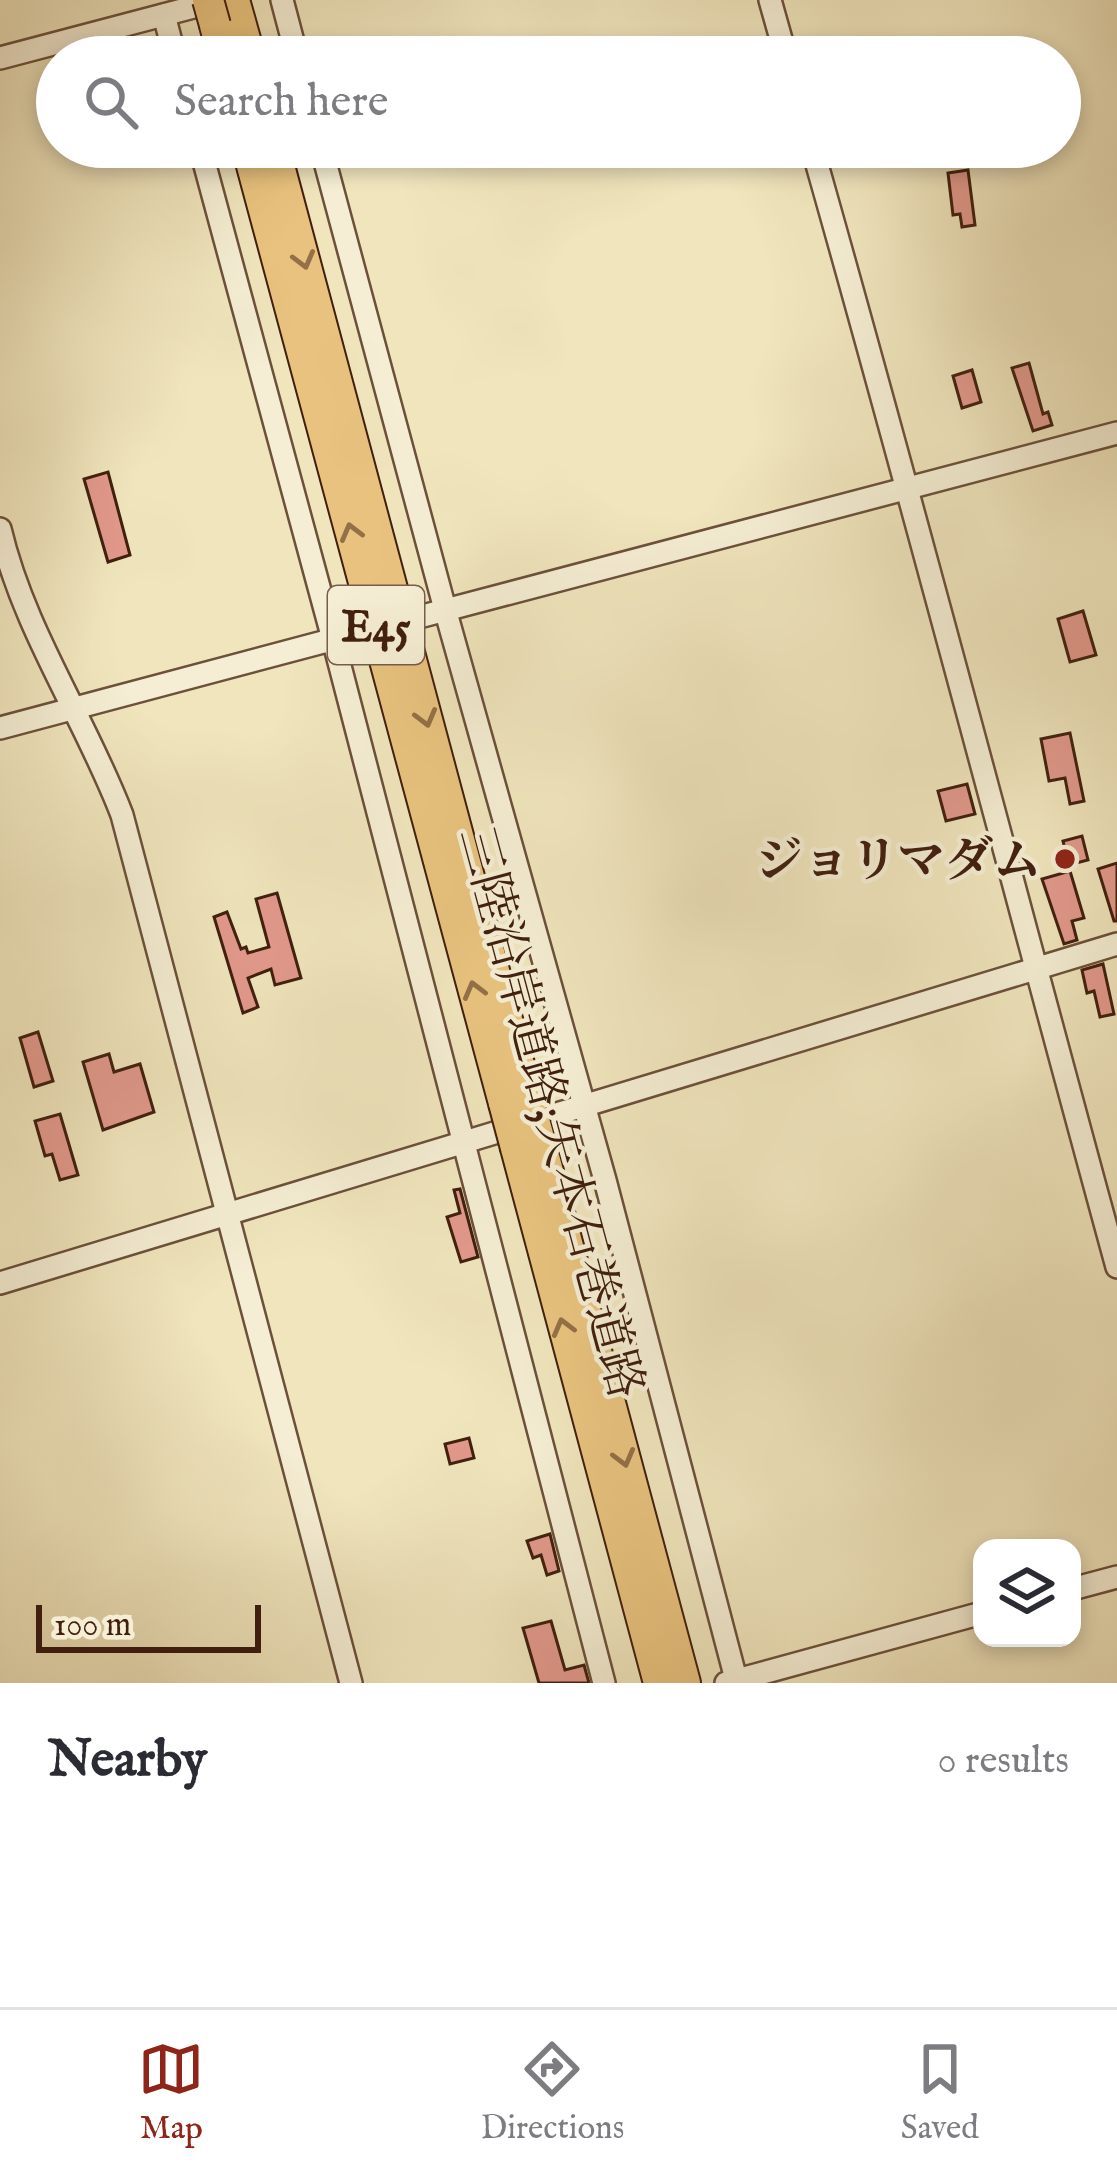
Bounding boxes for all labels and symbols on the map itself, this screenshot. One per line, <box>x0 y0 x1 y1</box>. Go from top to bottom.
one-way arrow <box>289 249 314 270</box>
one-way arrow <box>340 522 365 543</box>
road number: E45 <box>328 586 424 664</box>
one-way arrow <box>412 707 437 728</box>
street label: 三陸沿岸道路;矢本石巻道路 <box>444 821 654 1405</box>
place label: ジョリマダム <box>755 833 1041 893</box>
marker: ジョリマダム <box>1052 846 1078 872</box>
one-way arrow <box>463 980 488 1000</box>
one-way arrow <box>553 1317 578 1337</box>
one-way arrow <box>610 1447 635 1467</box>
scale bar <box>36 1599 261 1652</box>

